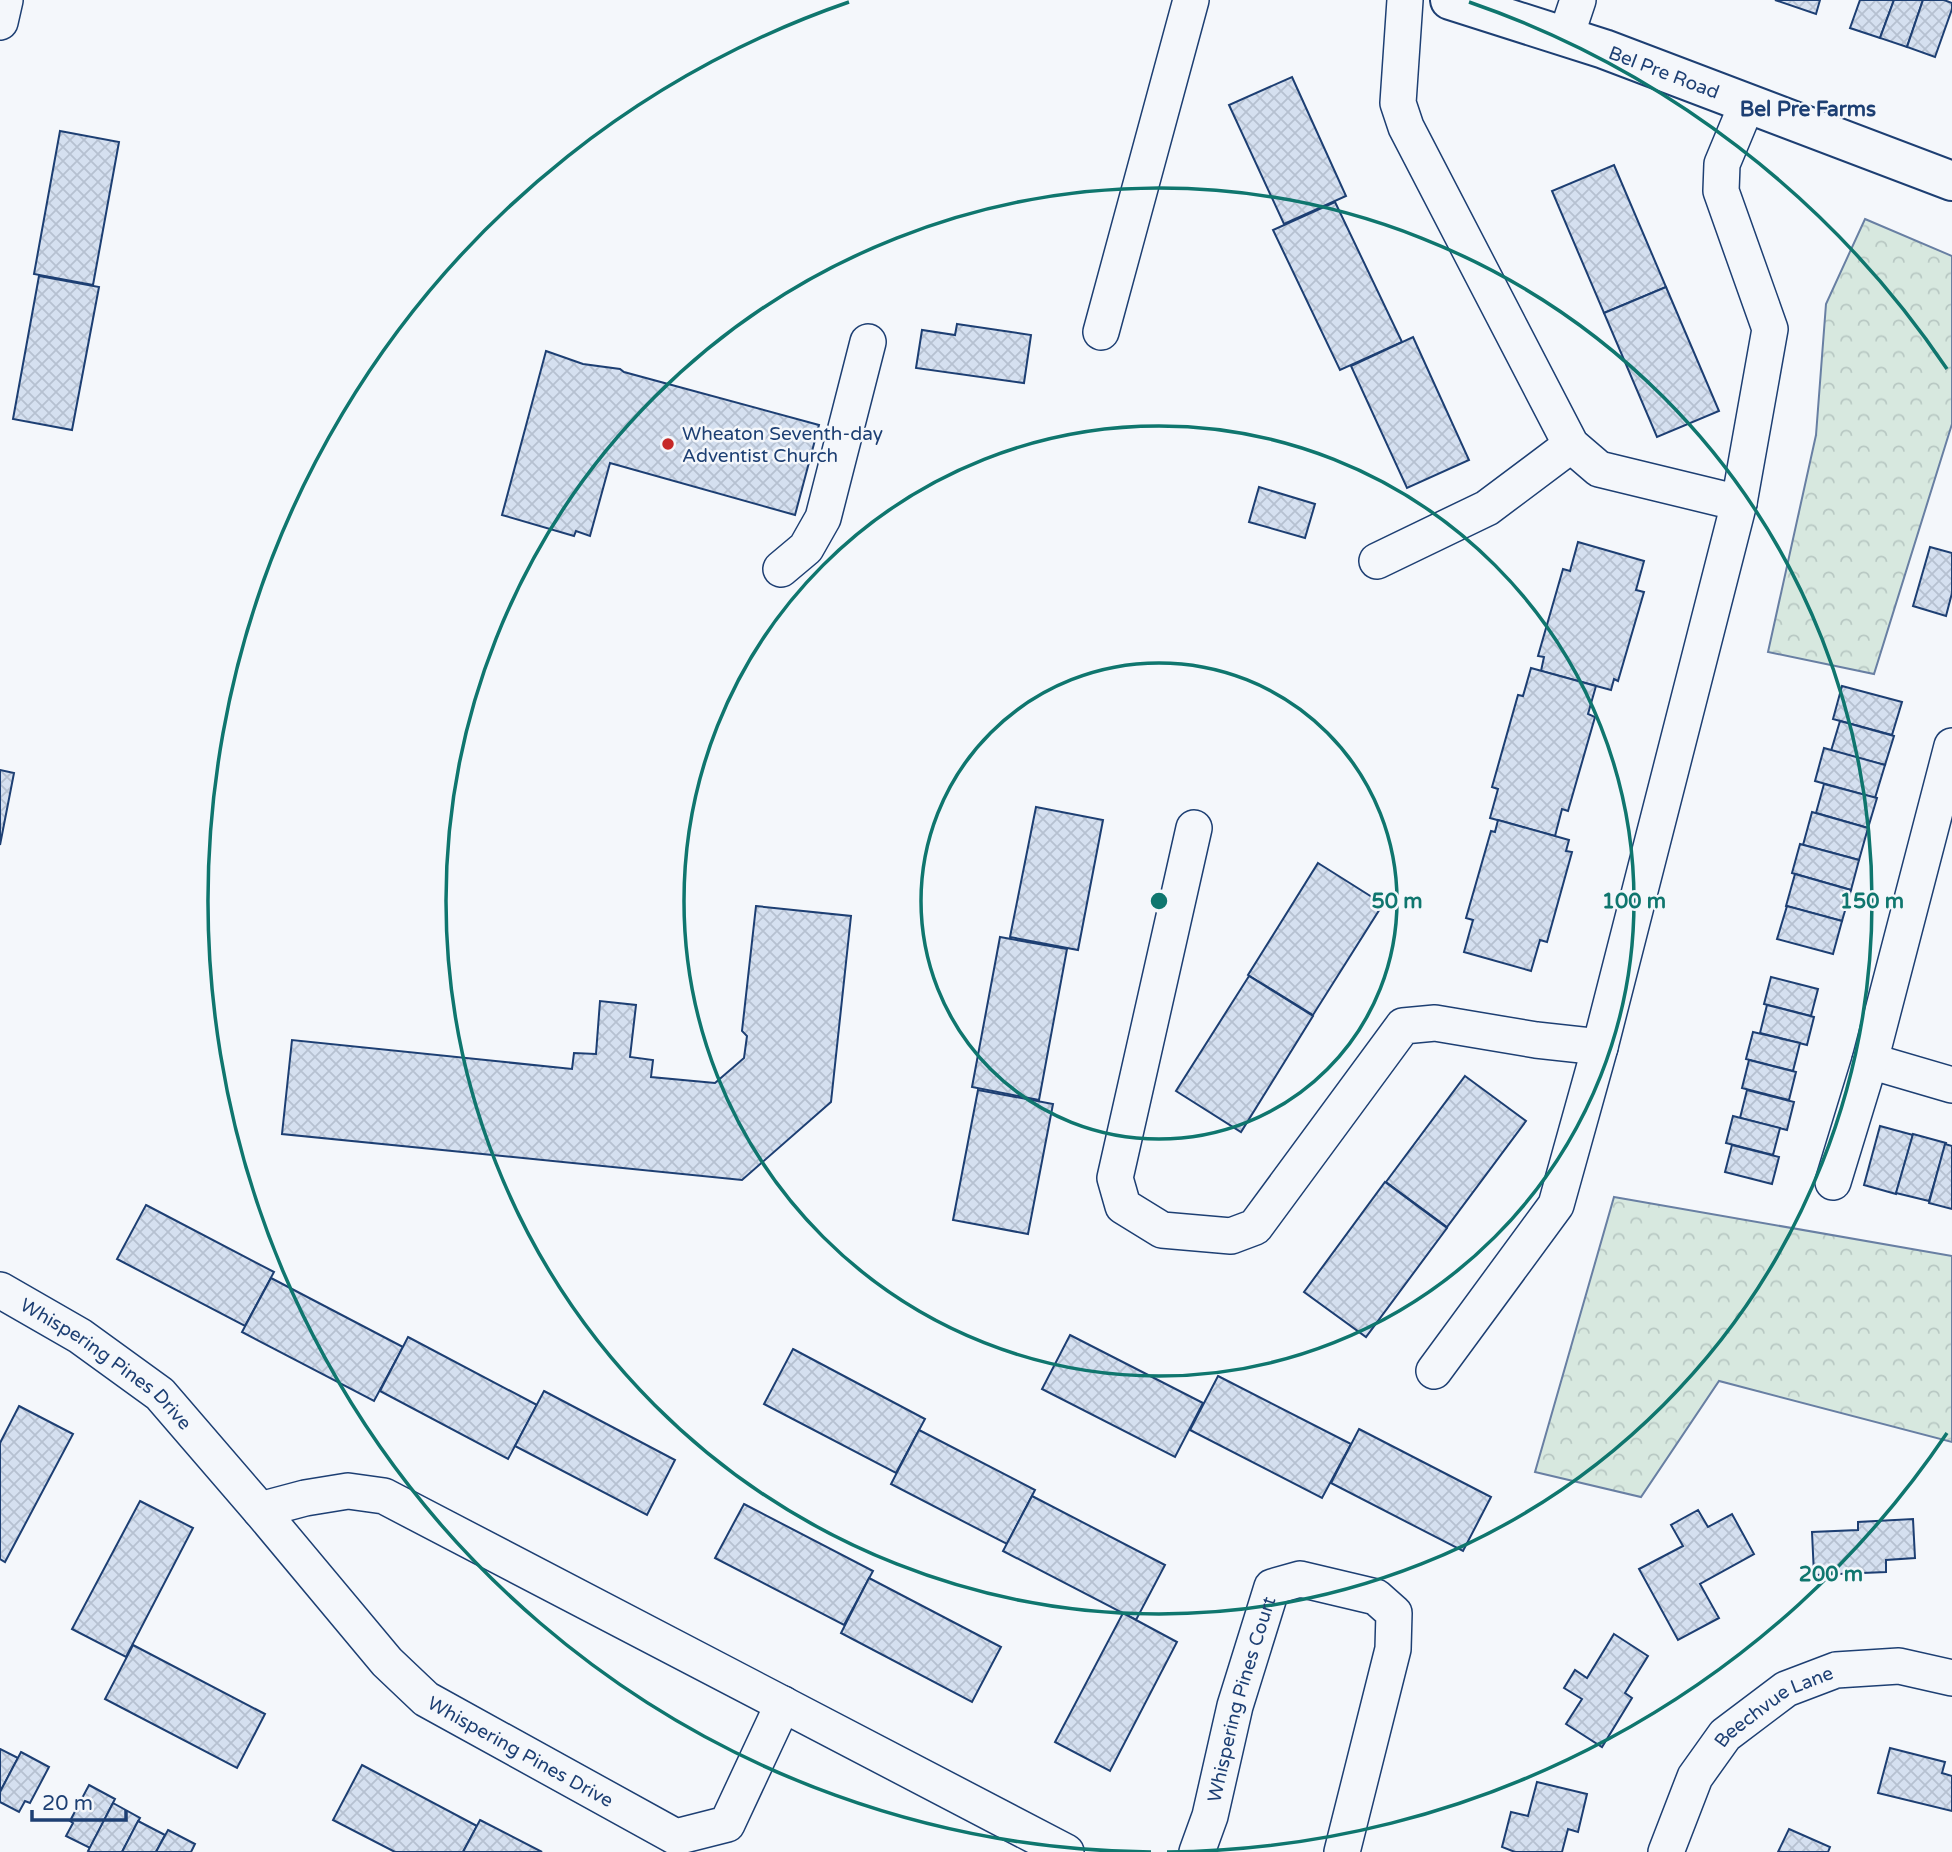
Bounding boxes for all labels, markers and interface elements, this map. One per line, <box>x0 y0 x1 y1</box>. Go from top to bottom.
street label: Bel Pre Road <box>1605 42 1722 104</box>
district label: Bel Pre Farms <box>1740 97 1876 122</box>
place label: Wheaton Seventh-day Adventist Church <box>682 423 883 467</box>
marker: Wheaton Seventh-day Adventist Church <box>660 436 676 452</box>
centre of rings <box>1147 889 1171 913</box>
text: 50 m <box>1371 889 1423 914</box>
text: 100 m <box>1602 889 1666 914</box>
text: 150 m <box>1840 889 1904 914</box>
street label: Whispering Pines Drive <box>16 1294 196 1435</box>
text: 200 m <box>1799 1562 1863 1587</box>
street label: Whispering Pines Court <box>1203 1594 1280 1804</box>
street label: Beechvue Lane <box>1710 1662 1836 1752</box>
street label: Whispering Pines Drive <box>424 1692 617 1812</box>
scale bar <box>32 1778 126 1822</box>
text: 20 m <box>42 1791 93 1816</box>

